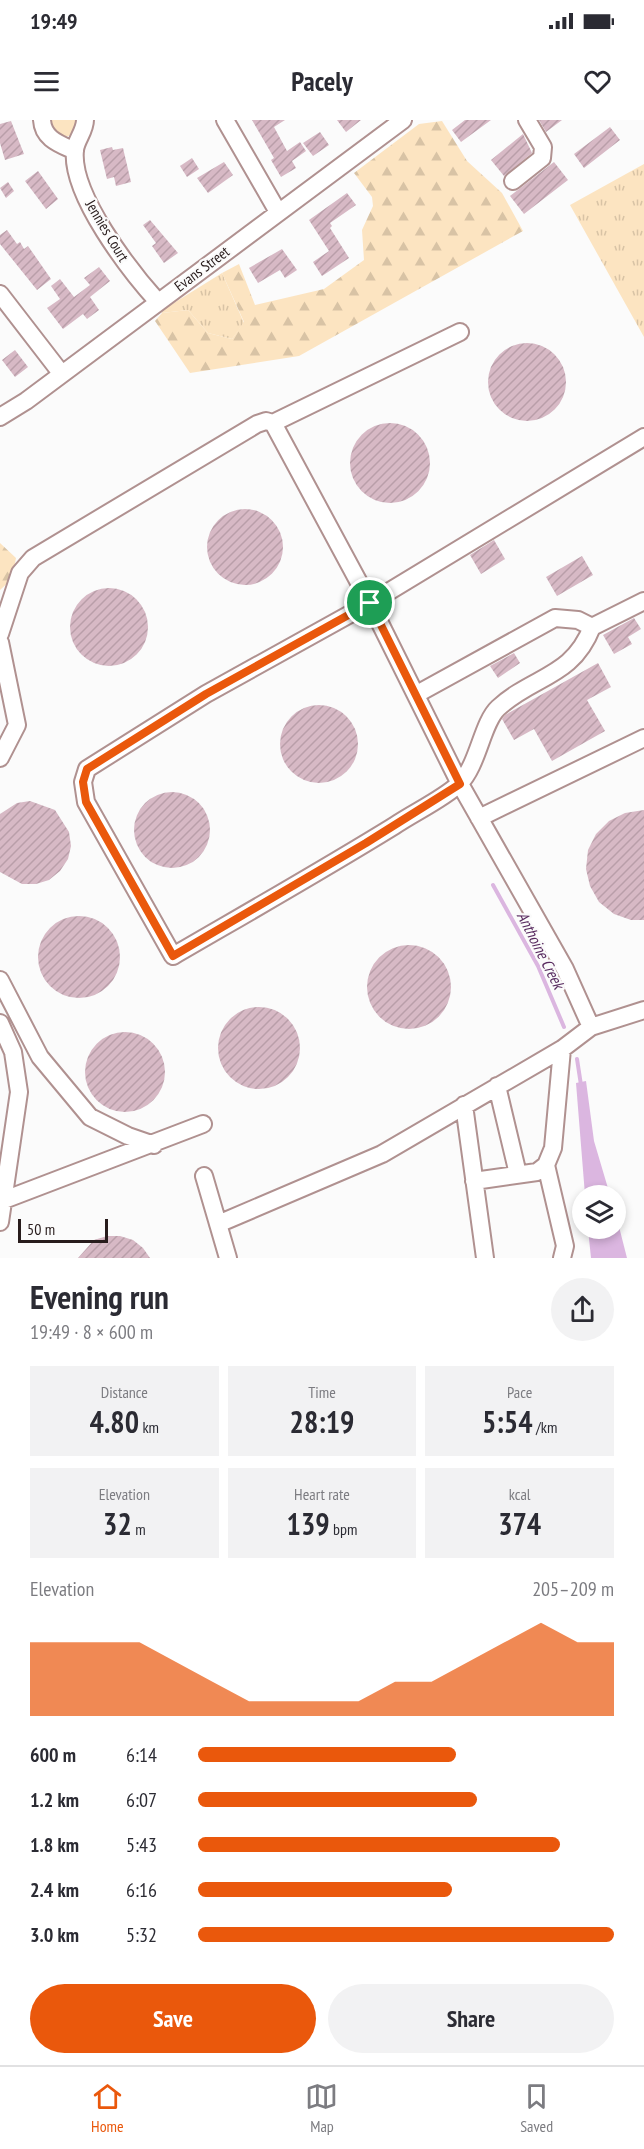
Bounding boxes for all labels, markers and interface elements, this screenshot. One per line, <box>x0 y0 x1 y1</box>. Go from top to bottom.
text: 19:49 <box>30 7 78 35</box>
text: Pacely <box>291 64 353 98</box>
icon: menu <box>30 65 63 98</box>
icon: heart <box>581 65 614 98</box>
street label: Jennies Court <box>81 196 133 265</box>
street label: Evans Street <box>170 242 233 295</box>
pin <box>344 577 395 628</box>
icon: arrive <box>353 586 386 619</box>
water label: Anthoine Creek <box>513 908 570 994</box>
map controls <box>572 1185 626 1239</box>
button: layers <box>572 1185 626 1239</box>
scale bar <box>18 1216 108 1244</box>
text: 50 m <box>27 1219 55 1239</box>
text: Evening run <box>30 1275 169 1318</box>
button: share <box>551 1278 614 1341</box>
text: 19:49 · 8 × 600 m <box>30 1319 153 1345</box>
text: Distance <box>101 1382 148 1402</box>
text: Time <box>308 1382 336 1402</box>
text: Pace <box>507 1382 532 1402</box>
text: 4.80 <box>90 1402 139 1441</box>
text: 28:19 <box>290 1402 354 1441</box>
text: 5:54 <box>482 1402 533 1441</box>
text: km <box>139 1417 159 1437</box>
text: /km <box>533 1417 557 1437</box>
text: Elevation <box>99 1484 150 1504</box>
text: Heart rate <box>294 1484 350 1504</box>
text: kcal <box>509 1484 531 1504</box>
text: 32 <box>103 1504 132 1543</box>
text: 139 <box>287 1504 330 1543</box>
text: 374 <box>498 1504 541 1543</box>
text: m <box>132 1519 146 1539</box>
text: bpm <box>330 1519 357 1539</box>
text: Elevation <box>30 1576 94 1602</box>
text: 205–209 m <box>532 1576 614 1602</box>
text: 600 m <box>30 1742 76 1768</box>
text: 6:14 <box>126 1742 157 1768</box>
text: 1.2 km <box>30 1787 79 1813</box>
text: 6:07 <box>126 1787 157 1813</box>
text: 1.8 km <box>30 1832 79 1858</box>
text: 5:43 <box>126 1832 157 1858</box>
text: 2.4 km <box>30 1877 79 1903</box>
text: 6:16 <box>126 1877 157 1903</box>
text: 3.0 km <box>30 1922 79 1948</box>
text: 5:32 <box>126 1922 157 1948</box>
button: Save <box>30 1984 316 2053</box>
button: Share <box>328 1984 614 2053</box>
tab: Home <box>91 2080 124 2136</box>
tab: Map <box>305 2080 338 2136</box>
tab: Saved <box>520 2080 553 2136</box>

